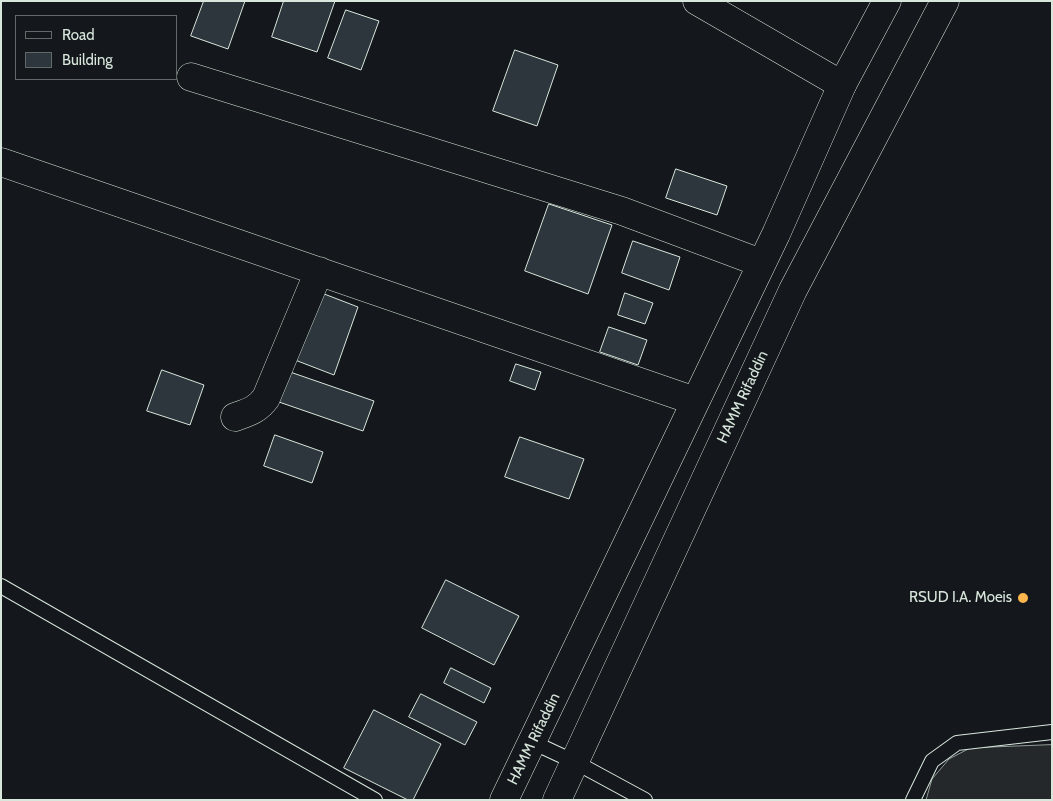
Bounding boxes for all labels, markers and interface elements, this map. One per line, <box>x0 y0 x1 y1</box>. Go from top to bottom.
legend <box>15 15 178 80</box>
text: Road <box>62 26 95 44</box>
text: Building <box>62 51 113 69</box>
street label: HAMM Rifaddin <box>714 348 772 446</box>
place label: RSUD I.A. Moeis <box>909 589 1012 607</box>
marker: RSUD I.A. Moeis <box>1016 591 1030 605</box>
street label: HAMM Rifaddin <box>504 690 564 788</box>

